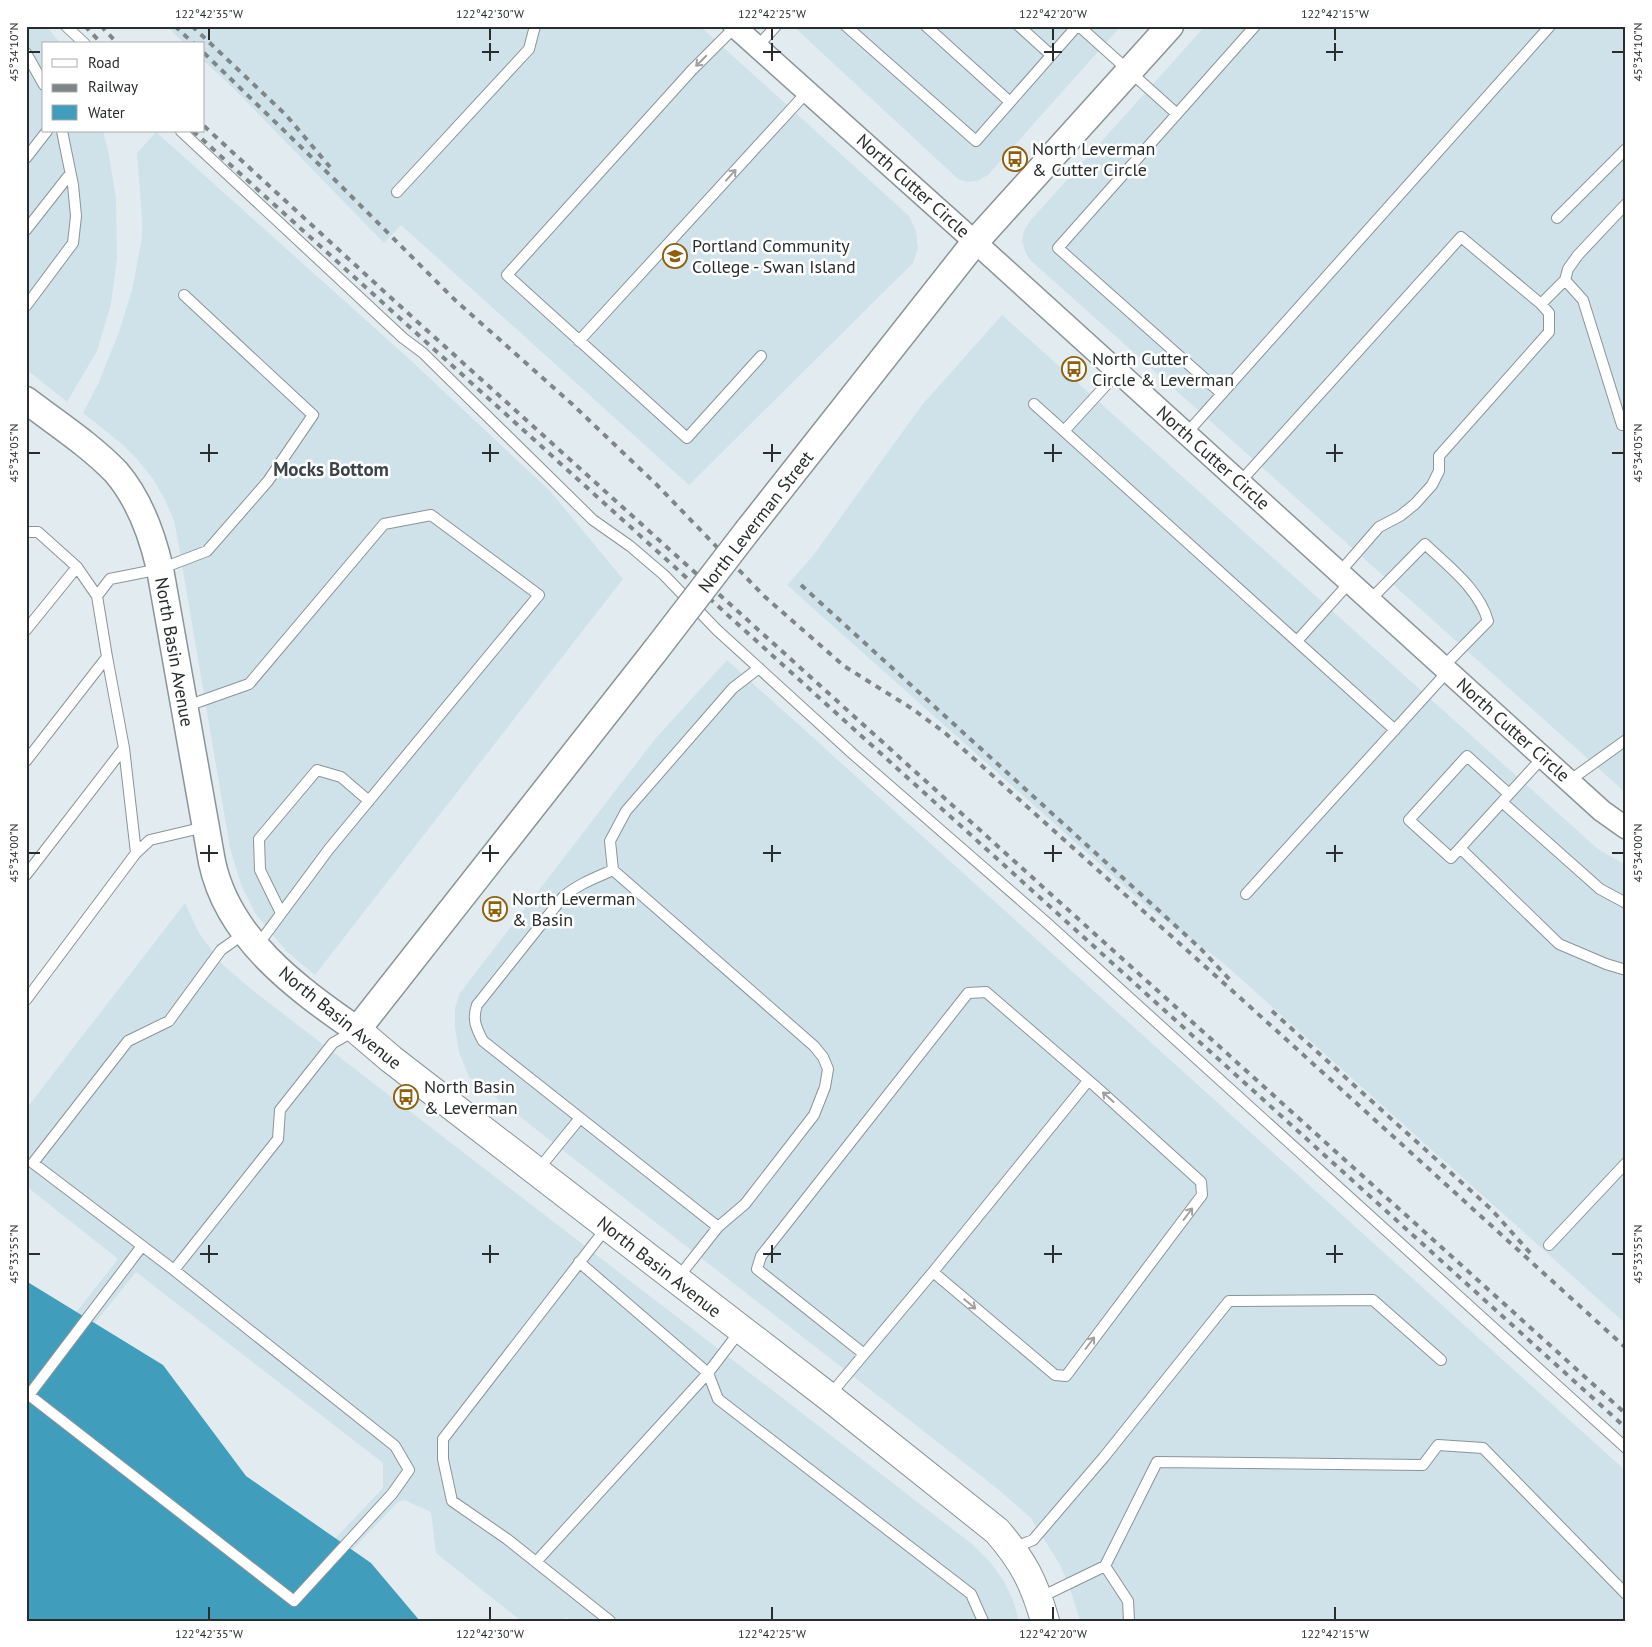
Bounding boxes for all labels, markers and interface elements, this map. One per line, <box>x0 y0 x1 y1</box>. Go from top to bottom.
text: 122°42'35"W <box>175 6 243 21</box>
text: 122°42'30"W <box>456 6 524 21</box>
text: 122°42'25"W <box>738 6 806 21</box>
text: 122°42'20"W <box>1019 6 1087 21</box>
text: 122°42'15"W <box>1301 6 1369 21</box>
text: 45°34'10"N <box>6 22 21 82</box>
text: 45°34'10"N <box>1630 22 1645 82</box>
legend <box>42 42 205 132</box>
text: Road <box>88 53 120 72</box>
one-way arrow <box>695 55 707 67</box>
text: Railway <box>88 77 138 96</box>
text: Water <box>88 103 125 122</box>
street label: North Cutter Circle <box>852 129 975 243</box>
place label: North Leverman & Cutter Circle <box>1032 137 1155 181</box>
bus stop icon: North Leverman & Cutter Circle <box>1002 146 1028 172</box>
one-way arrow <box>725 169 736 182</box>
place label: Portland Community College - Swan Island <box>692 234 856 278</box>
school or university icon: Portland Community College - Swan Island <box>662 243 688 269</box>
place label: North Cutter Circle & Leverman <box>1092 347 1234 391</box>
bus stop icon: North Cutter Circle & Leverman <box>1061 356 1087 382</box>
street label: North Cutter Circle <box>1152 401 1275 515</box>
text: 45°34'05"N <box>6 423 21 483</box>
text: 45°34'05"N <box>1630 423 1645 483</box>
street label: North Leverman Street <box>693 446 818 597</box>
district label: Mocks Bottom <box>273 457 389 481</box>
street label: North Basin Avenue <box>150 575 199 728</box>
street label: North Cutter Circle <box>1452 673 1575 787</box>
text: 45°34'00"N <box>6 823 21 883</box>
text: 45°34'00"N <box>1630 823 1645 883</box>
place label: North Leverman & Basin <box>512 887 635 931</box>
bus stop icon: North Leverman & Basin <box>482 896 508 922</box>
street label: North Basin Avenue <box>274 961 406 1074</box>
place label: North Basin & Leverman <box>424 1075 518 1119</box>
bus stop icon: North Basin & Leverman <box>393 1084 419 1110</box>
one-way arrow <box>1101 1091 1114 1103</box>
one-way arrow <box>1183 1207 1193 1221</box>
street label: North Basin Avenue <box>593 1211 726 1322</box>
text: 45°33'55"N <box>6 1224 21 1284</box>
text: 45°33'55"N <box>1630 1224 1645 1284</box>
one-way arrow <box>964 1298 977 1309</box>
one-way arrow <box>1085 1337 1096 1350</box>
text: 122°42'35"W <box>175 1626 243 1641</box>
text: 122°42'30"W <box>456 1626 524 1641</box>
text: 122°42'25"W <box>738 1626 806 1641</box>
text: 122°42'20"W <box>1019 1626 1087 1641</box>
text: 122°42'15"W <box>1301 1626 1369 1641</box>

